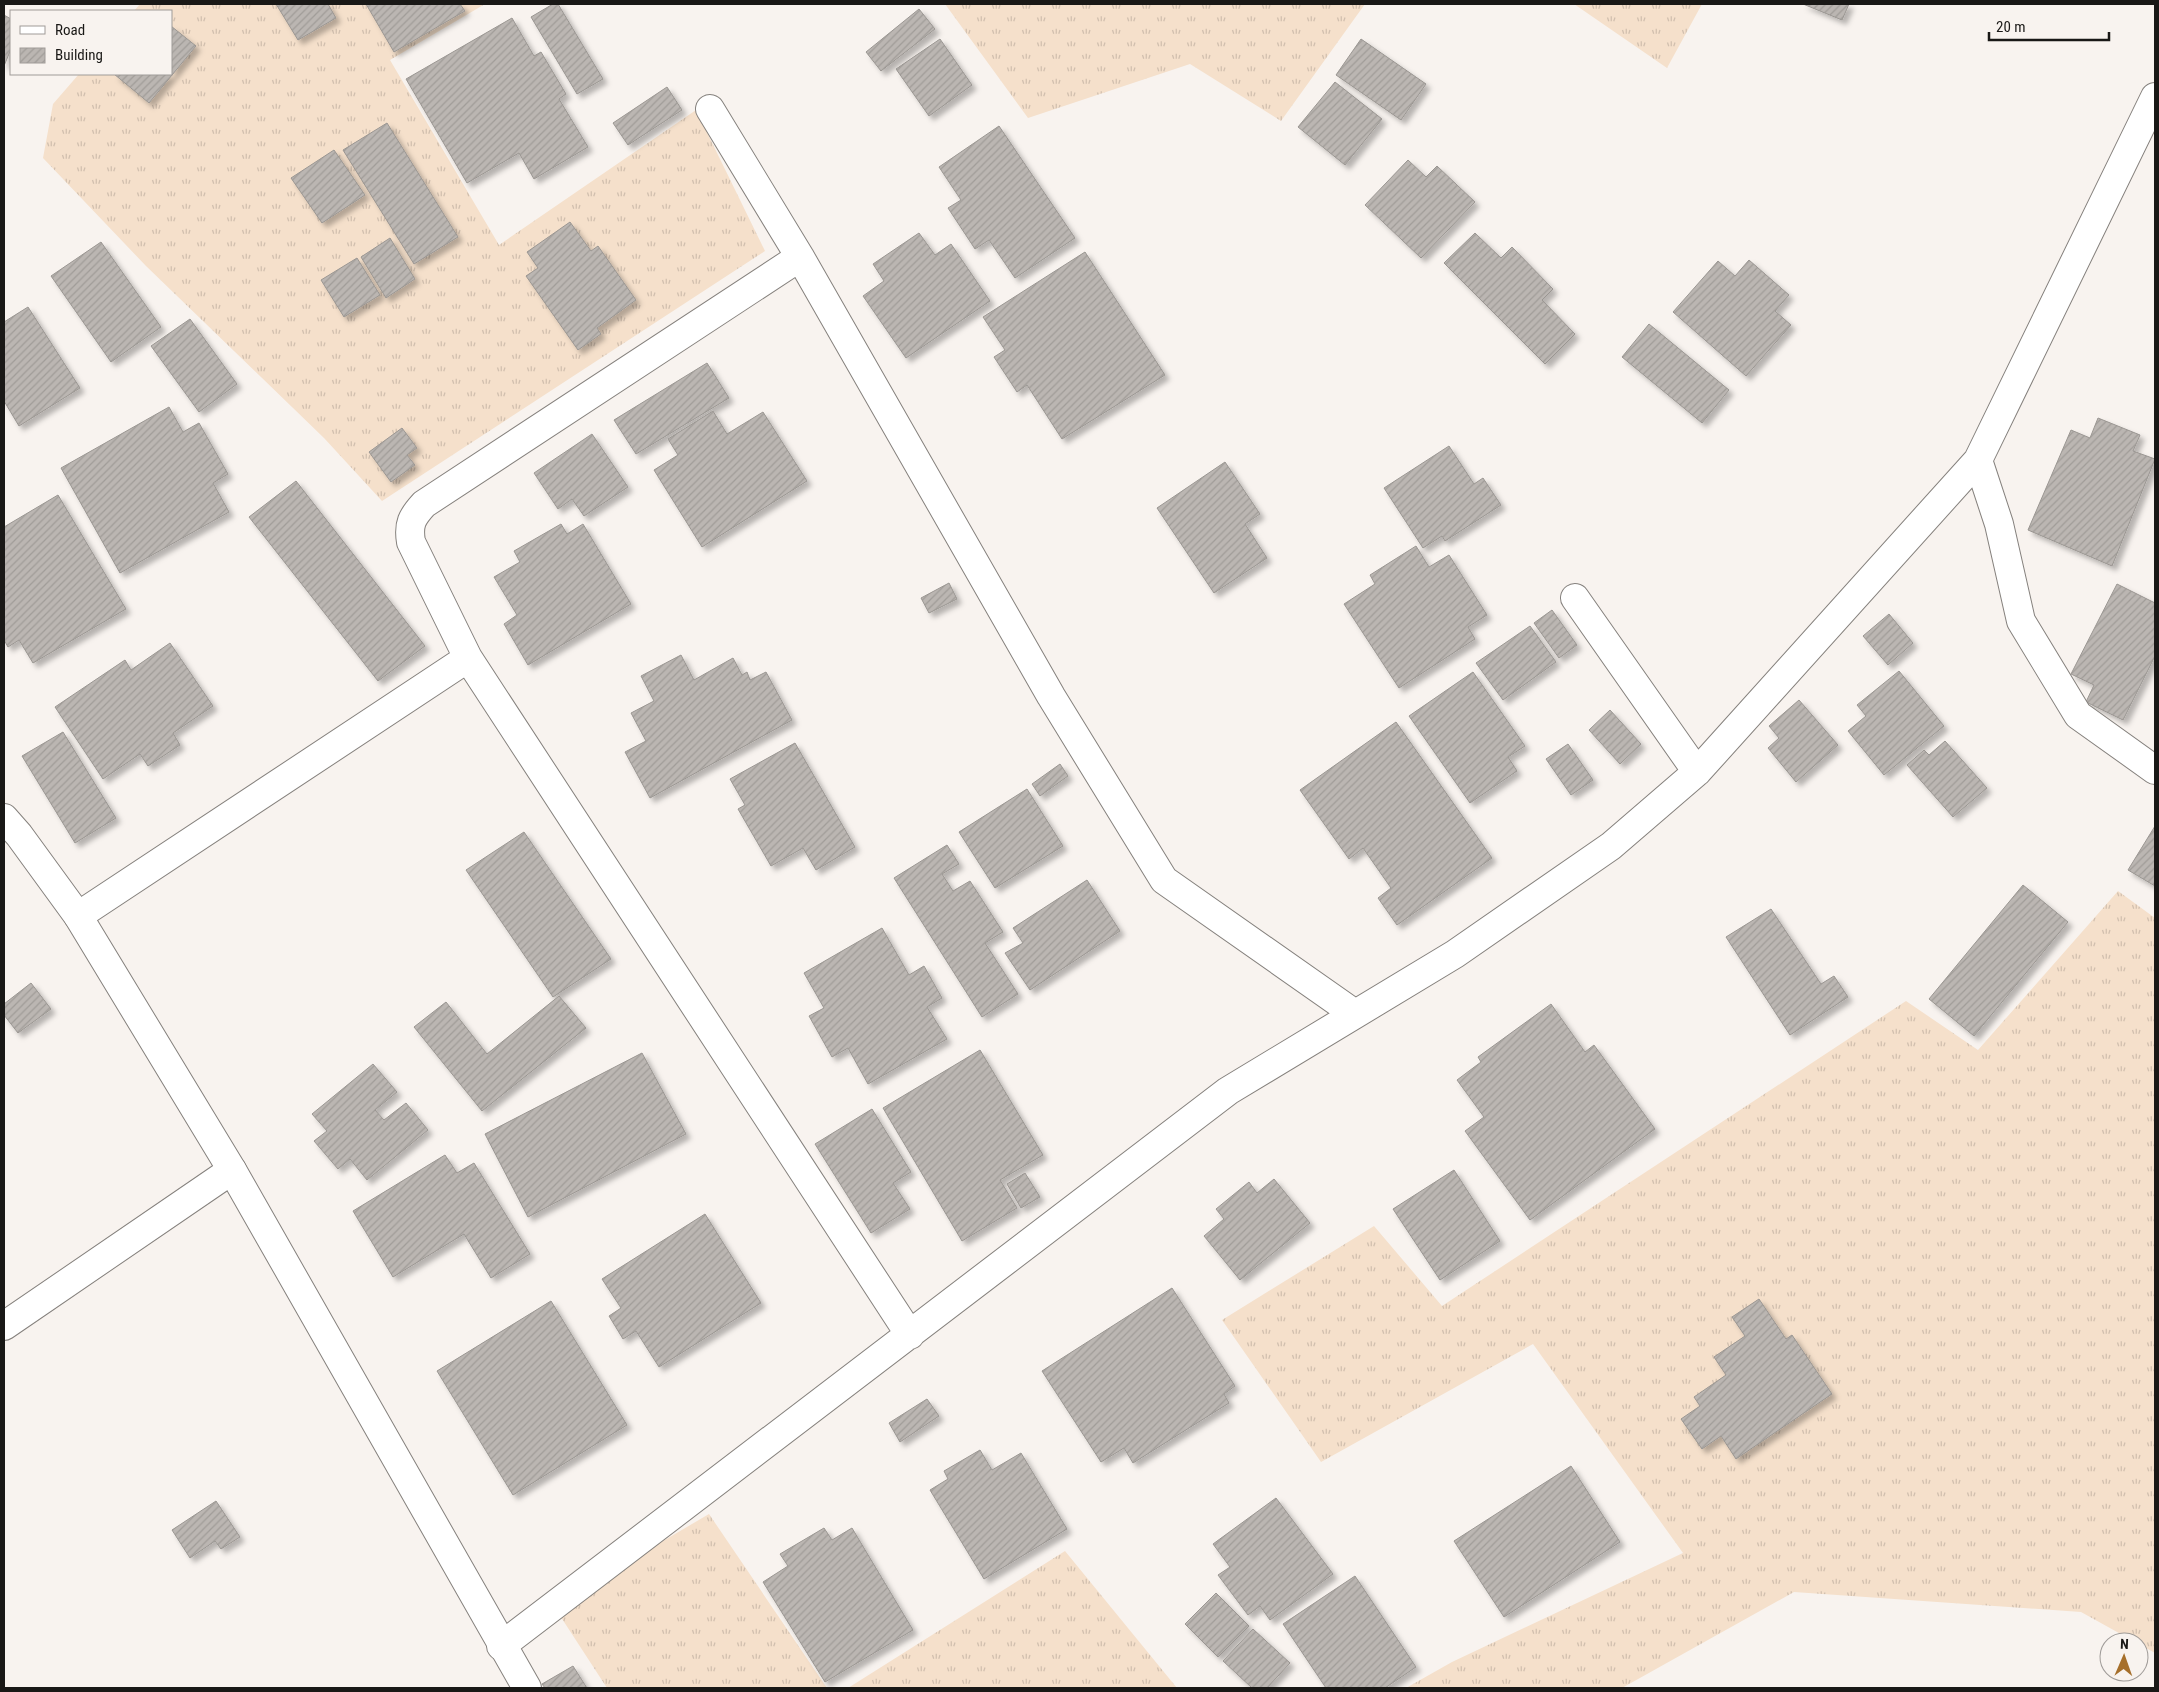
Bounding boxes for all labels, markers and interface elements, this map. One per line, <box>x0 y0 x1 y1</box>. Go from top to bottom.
legend <box>10 10 172 75</box>
scale bar <box>1989 10 2109 42</box>
text: 20 m <box>1996 18 2026 36</box>
text: Road <box>55 21 85 39</box>
text: Building <box>55 46 103 64</box>
north arrow <box>2099 1632 2149 1682</box>
text: N <box>2120 1636 2129 1652</box>

